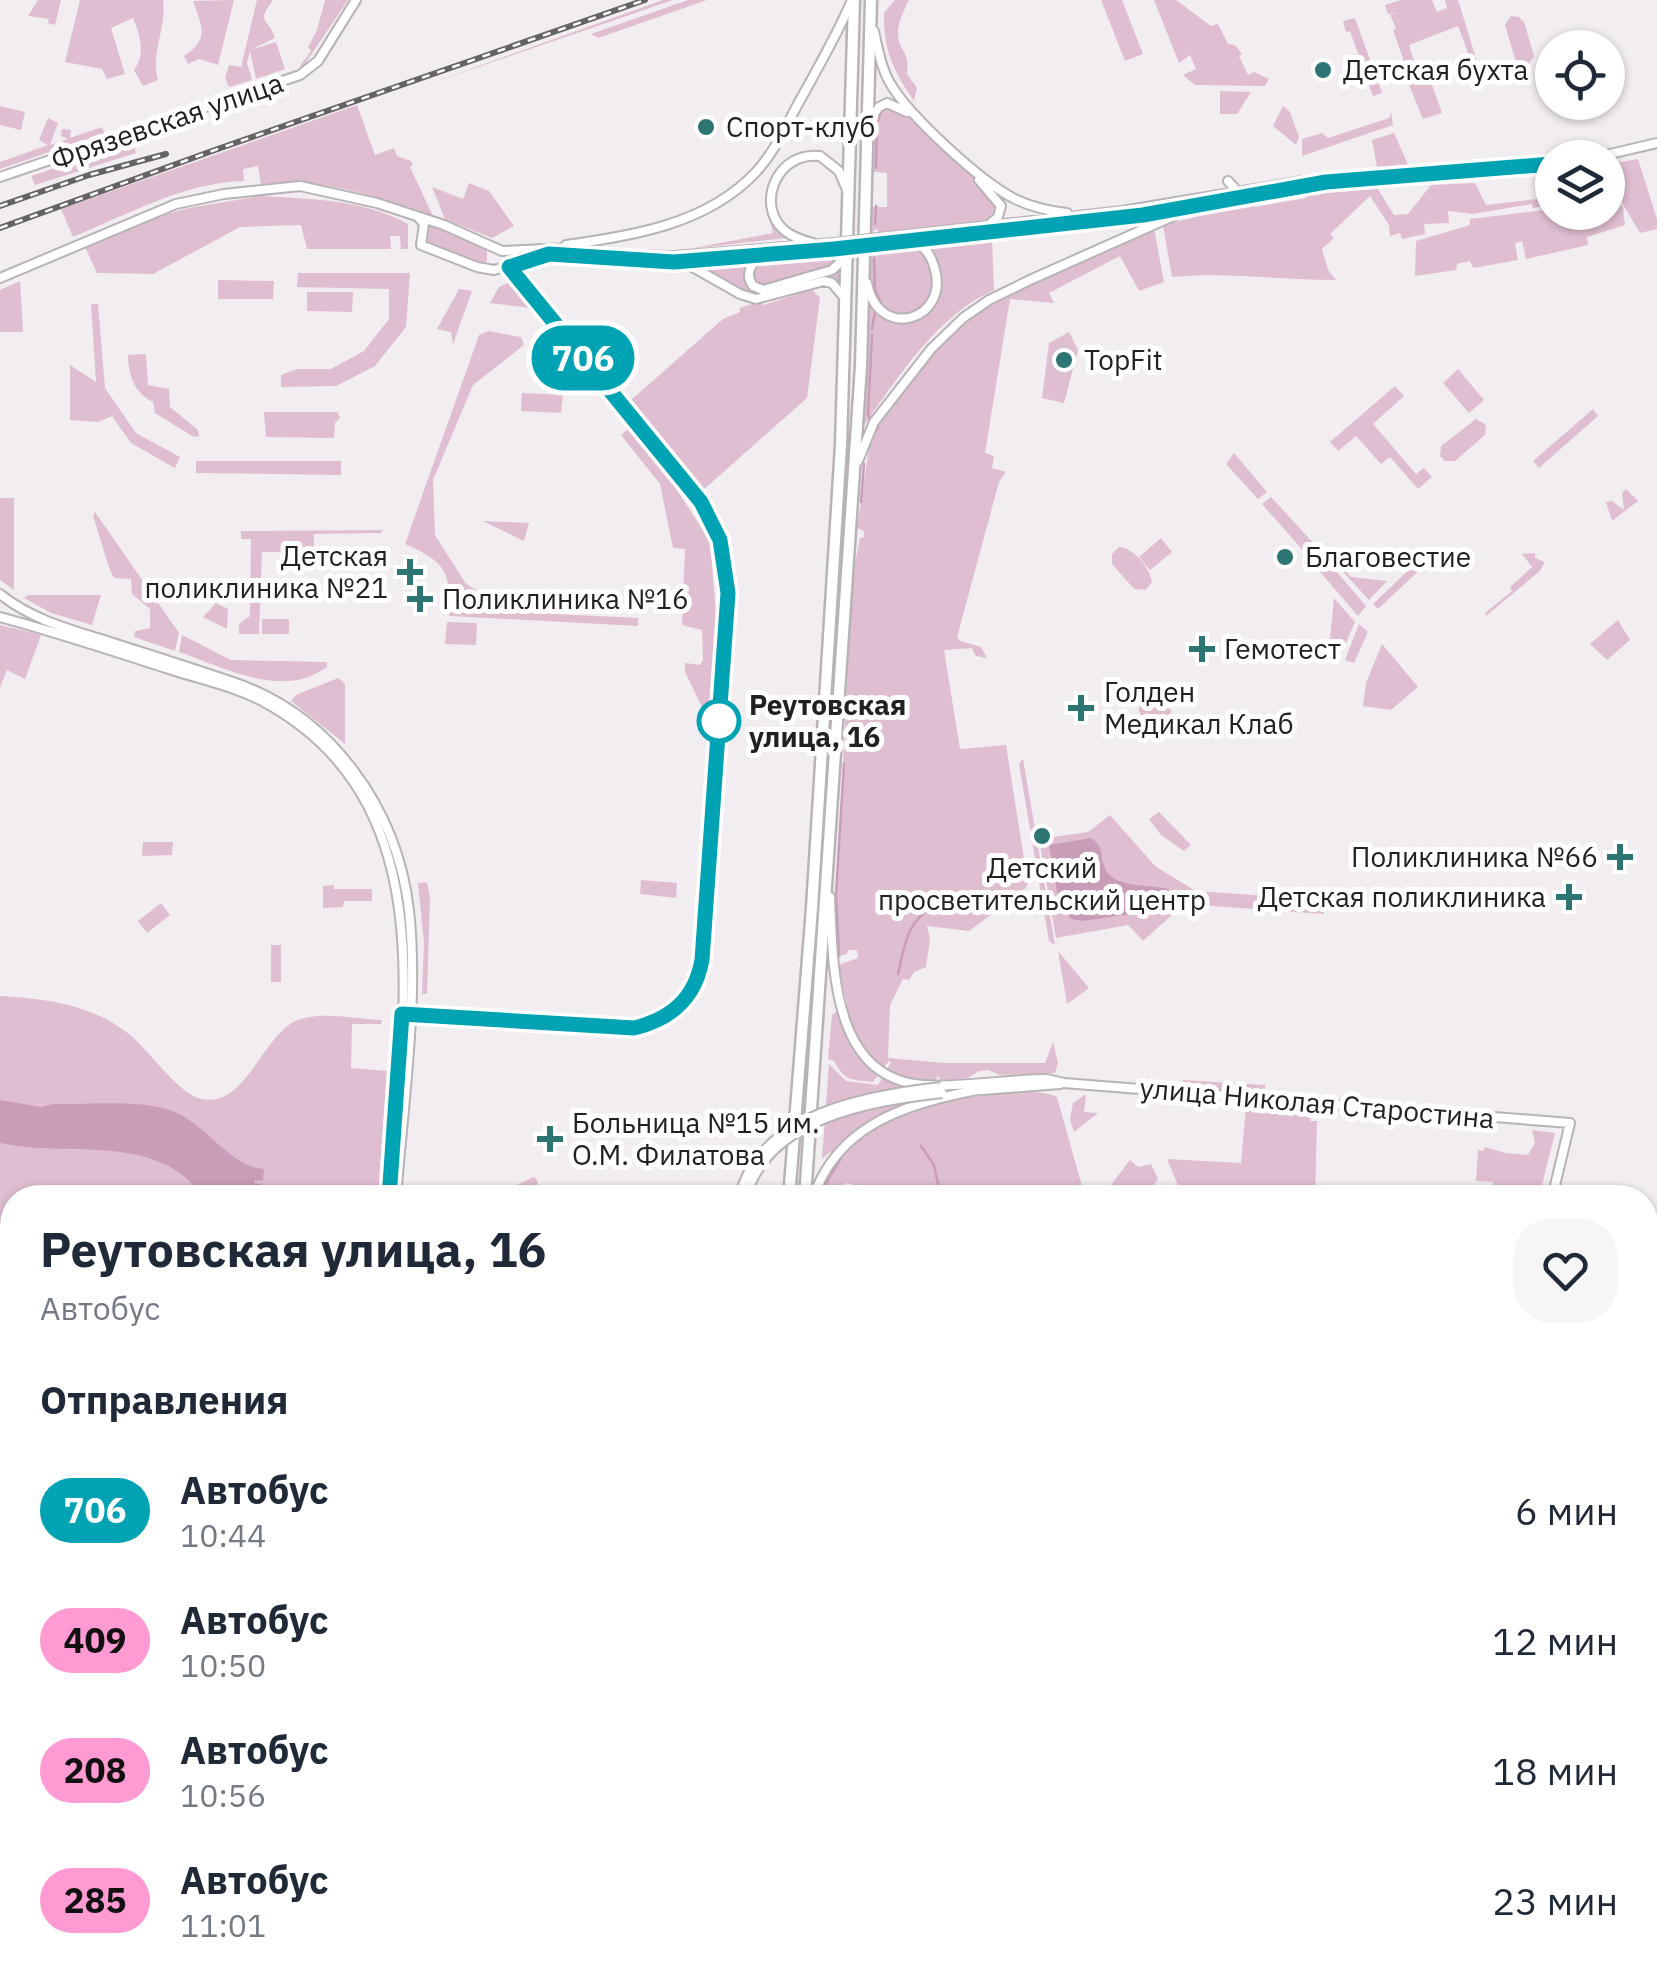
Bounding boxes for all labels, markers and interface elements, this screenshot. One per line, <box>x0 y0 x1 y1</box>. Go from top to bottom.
map controls <box>1535 30 1625 230</box>
button: locate <box>1535 30 1625 120</box>
place label: Детская бухта <box>1343 51 1528 88</box>
marker: Детская бухта <box>1312 59 1334 81</box>
street label: Фрязевская улица <box>46 63 288 178</box>
place label: Спорт-клуб <box>726 108 875 145</box>
marker: Спорт-клуб <box>695 116 717 138</box>
button: layers <box>1535 140 1625 230</box>
line badge: 706 <box>526 326 640 390</box>
text: 706 <box>551 335 615 381</box>
place label: TopFit <box>1084 341 1163 378</box>
marker: TopFit <box>1053 349 1075 371</box>
place label: Детская поликлиника №21 <box>144 537 388 606</box>
place label: Благовестие <box>1305 538 1471 575</box>
marker: Благовестие <box>1274 546 1296 568</box>
marker: Детская поликлиника №21 <box>397 559 423 585</box>
place label: Поликлиника №16 <box>442 580 689 617</box>
marker: Поликлиника №16 <box>407 586 433 612</box>
place label: Гемотест <box>1224 630 1341 667</box>
marker: Гемотест <box>1189 636 1215 662</box>
place label: Голден Медикал Клаб <box>1104 673 1293 742</box>
place label: Реутовская улица, 16 <box>749 686 906 755</box>
marker: Голден Медикал Клаб <box>1068 695 1094 721</box>
marker: Реутовская улица, 16 <box>698 700 740 742</box>
marker: Детский просветительский центр <box>1031 825 1053 847</box>
place label: Поликлиника №66 <box>1351 838 1598 875</box>
marker: Поликлиника №66 <box>1607 844 1633 870</box>
place label: Детский просветительский центр <box>878 849 1206 918</box>
place label: Детская поликлиника <box>1258 878 1546 915</box>
marker: Детская поликлиника <box>1556 884 1582 910</box>
street label: улица Николая Старостина <box>1138 1069 1496 1136</box>
place label: Больница №15 им. О.М. Филатова <box>572 1104 820 1173</box>
marker: Больница №15 им. О.М. Филатова <box>537 1126 563 1152</box>
text: Реутовская улица, 16 <box>40 1218 546 1280</box>
button: heart <box>1513 1218 1618 1323</box>
text: Автобус <box>40 1287 160 1329</box>
text: Отправления <box>40 1375 288 1424</box>
text: Автобус <box>180 1465 329 1514</box>
text: 6 мин <box>1515 1486 1618 1535</box>
text: 706 <box>63 1487 127 1533</box>
text: 10:44 <box>180 1514 266 1556</box>
text: Автобус <box>180 1595 329 1644</box>
text: 12 мин <box>1492 1616 1618 1665</box>
text: 409 <box>63 1617 127 1663</box>
text: 10:50 <box>180 1644 266 1686</box>
text: Автобус <box>180 1725 329 1774</box>
text: 18 мин <box>1492 1746 1618 1795</box>
text: 208 <box>63 1747 127 1793</box>
text: 10:56 <box>180 1774 266 1816</box>
text: Автобус <box>180 1855 329 1904</box>
text: 23 мин <box>1492 1876 1618 1925</box>
text: 285 <box>63 1877 127 1923</box>
text: 11:01 <box>180 1904 266 1946</box>

